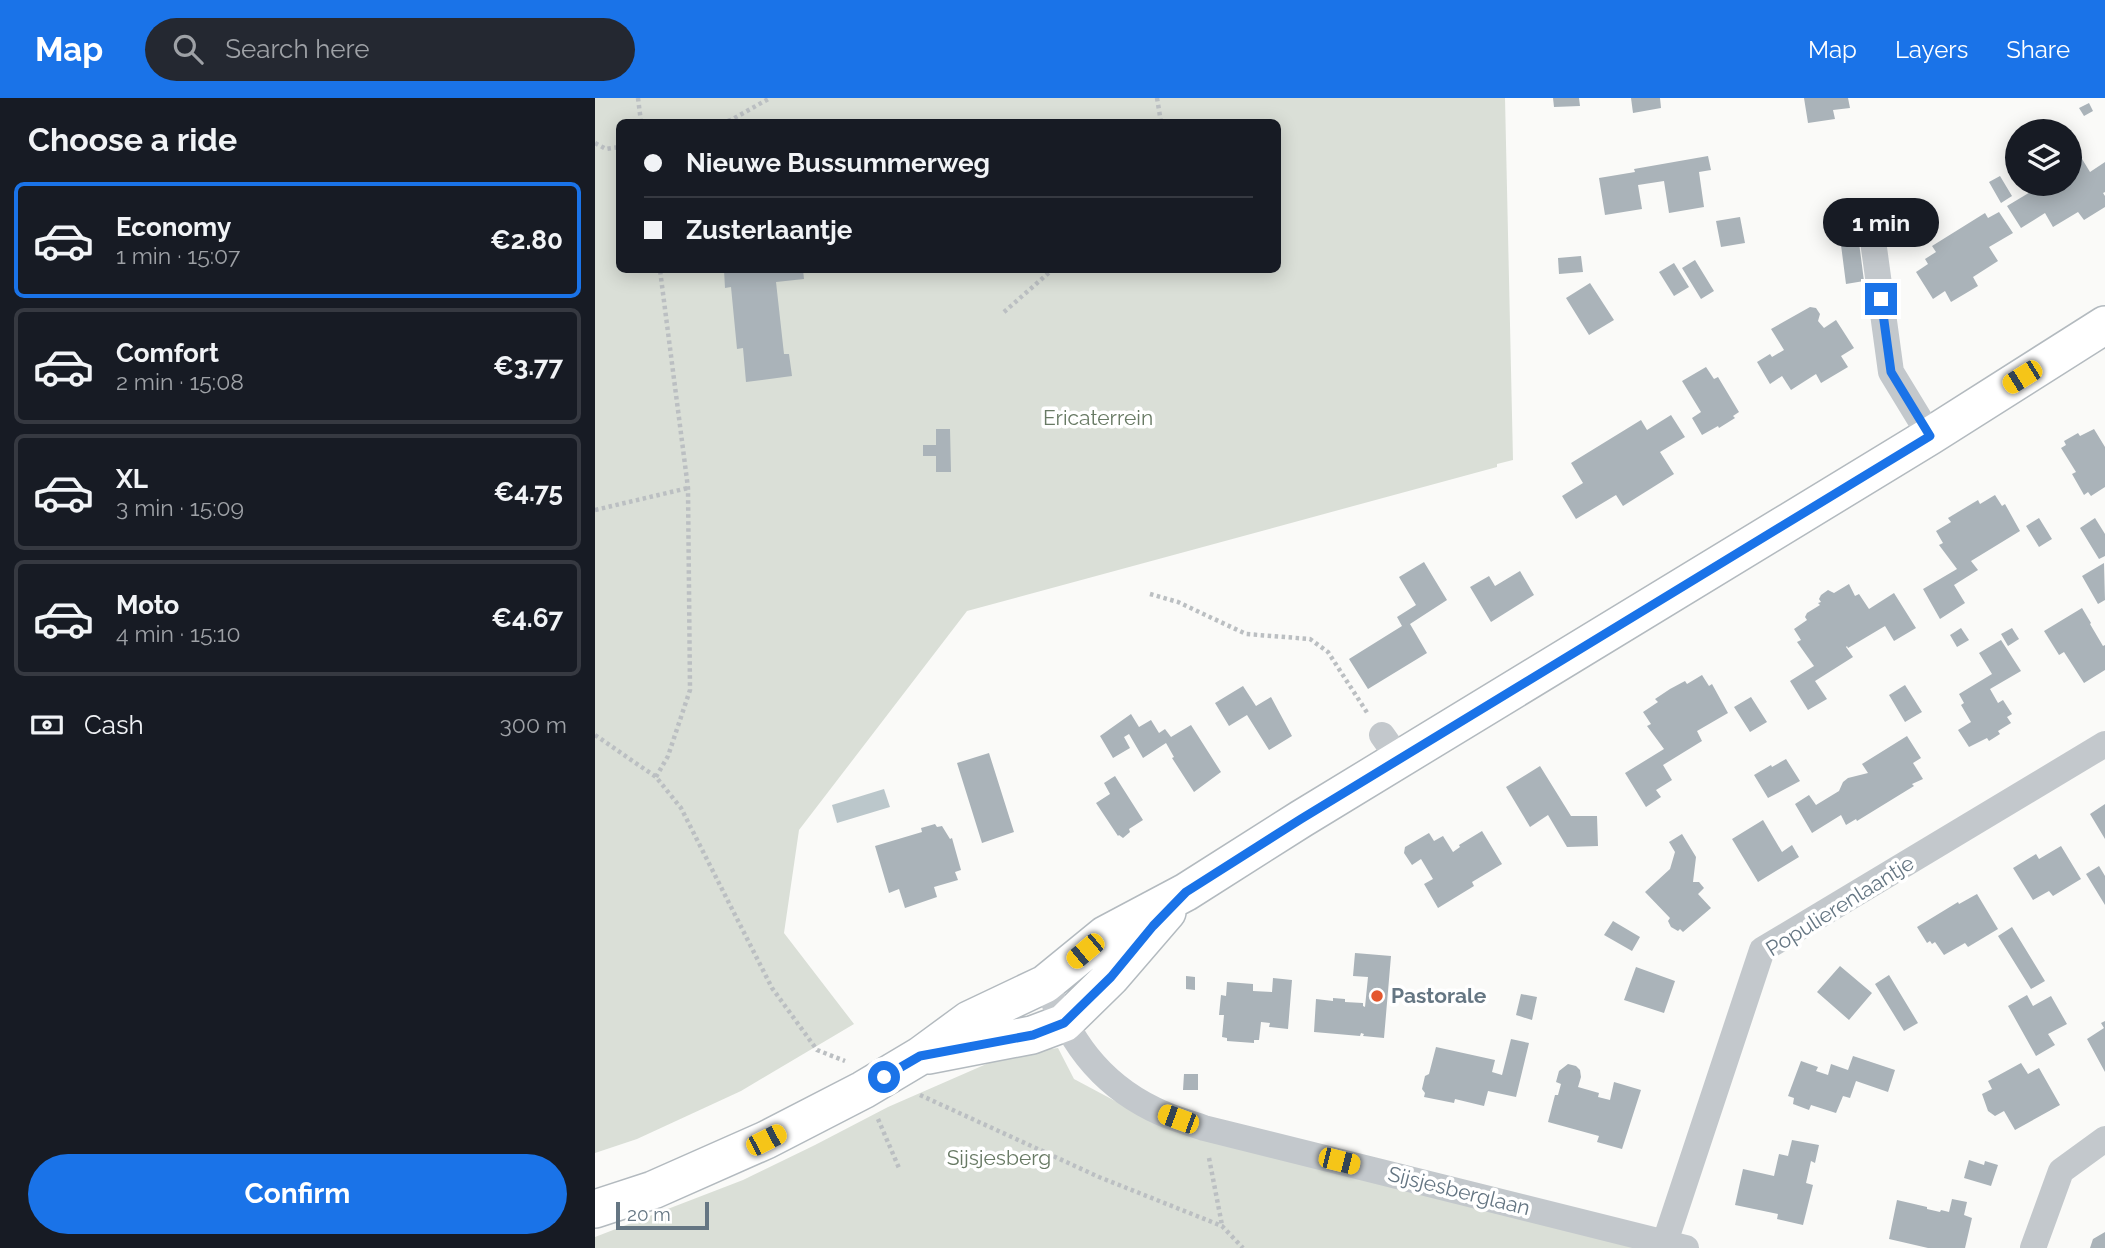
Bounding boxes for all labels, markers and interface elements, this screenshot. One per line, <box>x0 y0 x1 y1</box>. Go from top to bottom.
search box <box>145 18 635 81</box>
text: Map <box>35 30 103 69</box>
icon: search <box>169 30 207 68</box>
text: Search here <box>225 34 370 64</box>
text: Map <box>1808 35 1857 64</box>
text: Layers <box>1895 35 1968 64</box>
text: Share <box>2006 35 2070 64</box>
map controls <box>2005 119 2082 196</box>
button: layers <box>2005 119 2082 196</box>
text: Choose a ride <box>28 121 237 158</box>
text: Nieuwe Bussummerweg <box>686 148 990 178</box>
callout: 1 min <box>1823 198 1939 246</box>
icon: car <box>32 209 95 272</box>
text: 1 min <box>1852 209 1910 236</box>
text: Economy <box>116 212 231 242</box>
text: Zusterlaantje <box>686 215 852 245</box>
text: €2.80 <box>490 225 563 255</box>
text: 1 min · 15:07 <box>116 242 240 269</box>
route end <box>1865 283 1897 315</box>
icon: car <box>32 335 95 398</box>
text: Comfort <box>116 338 219 368</box>
text: €3.77 <box>493 351 563 381</box>
car <box>1999 357 2046 397</box>
text: 2 min · 15:08 <box>116 368 244 395</box>
park label: Ericaterrein <box>1043 405 1153 430</box>
icon: car <box>32 461 95 524</box>
text: XL <box>116 464 148 494</box>
text: €4.75 <box>493 477 563 507</box>
text: 3 min · 15:09 <box>116 494 244 521</box>
icon: car <box>32 587 95 650</box>
text: Moto <box>116 590 179 620</box>
text: €4.67 <box>491 603 563 633</box>
text: 4 min · 15:10 <box>116 620 241 647</box>
icon: cash <box>28 706 66 744</box>
text: Cash <box>84 710 144 740</box>
text: 300 m <box>500 711 567 738</box>
street label: Populierenlaantje <box>1761 850 1918 961</box>
car <box>1063 929 1108 973</box>
place label: Pastorale <box>1391 983 1487 1008</box>
marker: Pastorale <box>1369 988 1385 1004</box>
route start <box>868 1061 900 1093</box>
car <box>1155 1102 1202 1136</box>
car <box>743 1121 790 1159</box>
park label: Sijsjesberg <box>947 1145 1051 1170</box>
car <box>1317 1146 1362 1176</box>
button: Confirm <box>28 1154 567 1234</box>
street label: Sijsjesberglaan <box>1385 1161 1533 1220</box>
scale bar <box>616 1199 709 1231</box>
text: 20 m <box>627 1203 671 1225</box>

